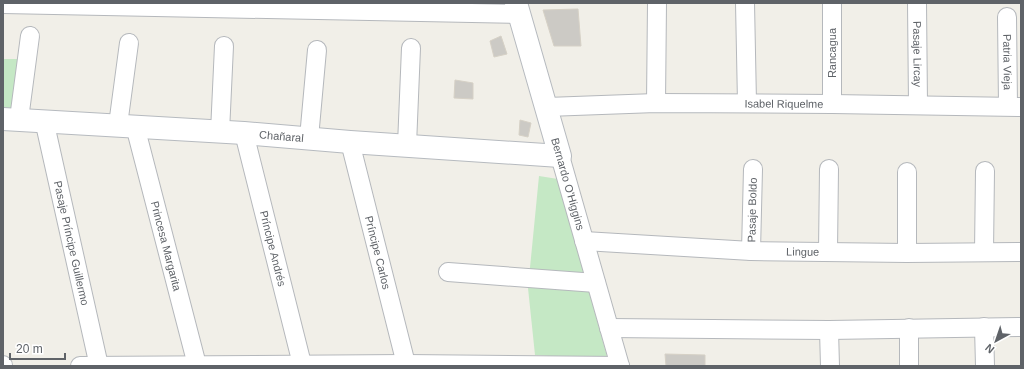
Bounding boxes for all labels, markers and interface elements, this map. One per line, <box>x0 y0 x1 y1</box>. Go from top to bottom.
street label: Pasaje Lircay <box>911 21 924 88</box>
street label: Rancagua <box>826 27 838 78</box>
street label: Patria Vieja <box>1001 34 1014 91</box>
street label: Isabel Riquelme <box>744 98 823 110</box>
street label: Chañaral <box>259 128 304 144</box>
street label: Bernardo O'Higgins <box>549 136 587 232</box>
street label: Pasaje Boldo <box>745 177 759 243</box>
street label: Pasaje Príncipe Guillermo <box>52 180 91 306</box>
street label: Princesa Margarita <box>149 200 184 293</box>
street label: Príncipe Andrés <box>258 209 288 288</box>
street label: Príncipe Carlos <box>363 215 393 291</box>
street label: Lingue <box>786 245 819 258</box>
north arrow <box>976 321 1016 361</box>
scale bar <box>10 335 65 361</box>
text: N <box>983 341 996 356</box>
text: 20 m <box>16 342 43 356</box>

